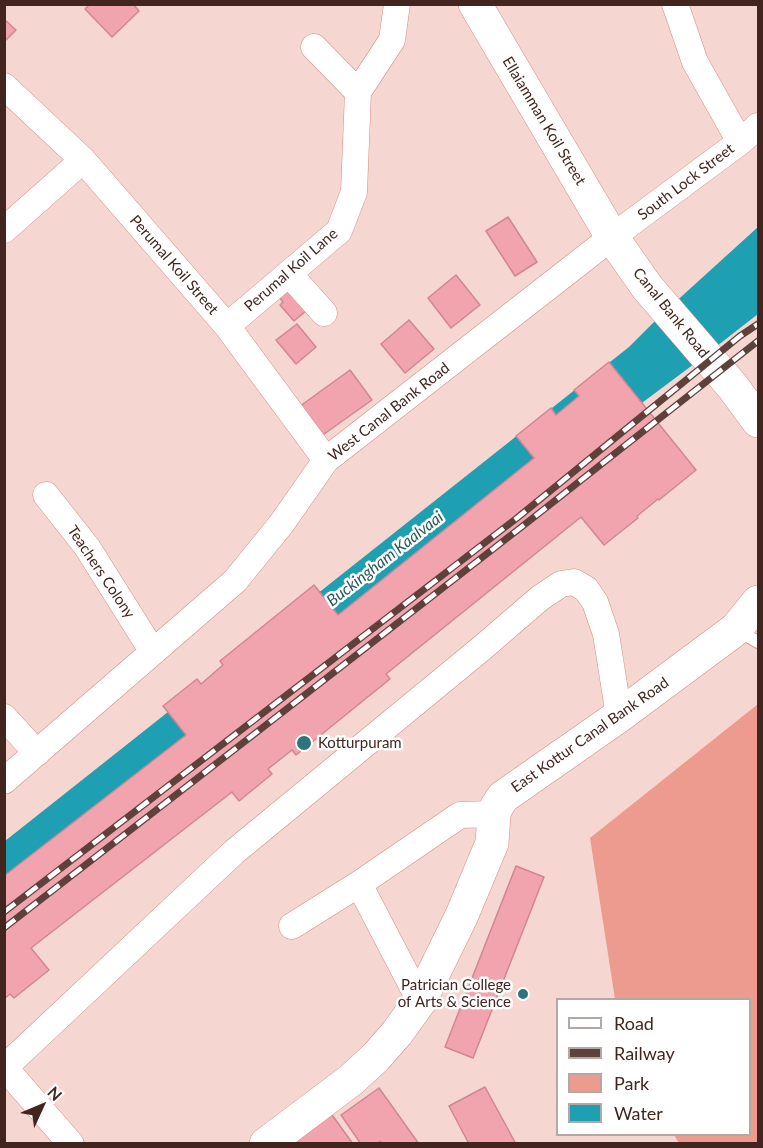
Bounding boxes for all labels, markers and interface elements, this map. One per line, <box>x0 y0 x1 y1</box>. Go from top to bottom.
street label: Ellaiamman Koil Street <box>498 53 590 189</box>
street label: South Lock Street <box>634 140 738 224</box>
street label: Perumal Koil Street <box>126 212 222 318</box>
street label: Perumal Koil Lane <box>241 225 341 315</box>
street label: Canal Bank Road <box>629 264 713 362</box>
street label: West Canal Bank Road <box>325 359 453 465</box>
water label: Buckingham Kaalvaai <box>323 508 447 610</box>
street label: Teachers Colony <box>63 522 139 622</box>
street label: East Kottur Canal Bank Road <box>508 674 672 796</box>
marker: Kotturpuram <box>295 734 313 752</box>
place label: Kotturpuram <box>318 734 402 752</box>
place label: Patrician College of Arts & Science <box>398 976 511 1011</box>
marker: Patrician College of Arts & Science <box>516 987 530 1001</box>
legend <box>556 998 751 1136</box>
text: Road <box>614 1012 654 1034</box>
text: Railway <box>614 1042 675 1064</box>
text: Park <box>614 1072 649 1094</box>
north arrow <box>12 1076 72 1136</box>
text: N <box>44 1082 66 1104</box>
text: Water <box>614 1102 663 1124</box>

